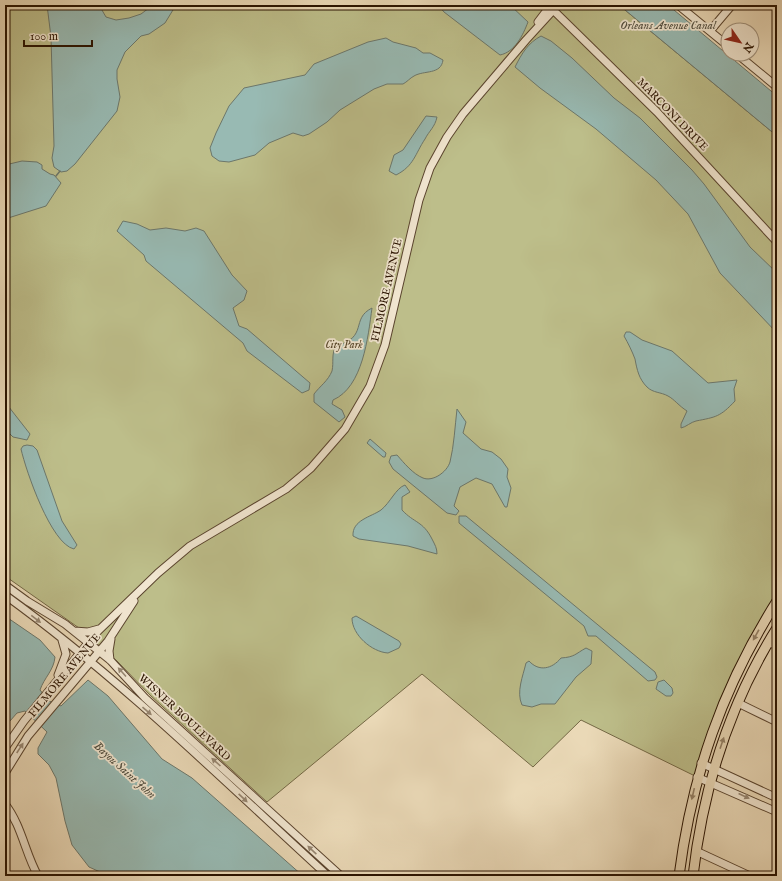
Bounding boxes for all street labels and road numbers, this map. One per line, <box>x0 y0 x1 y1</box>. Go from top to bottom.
street label: MARCONI DRIVE <box>634 75 711 154</box>
street label: FILMORE AVENUE <box>368 237 406 343</box>
street label: FILMORE AVENUE <box>26 631 104 720</box>
street label: WISNER BOULEVARD <box>135 671 233 764</box>

